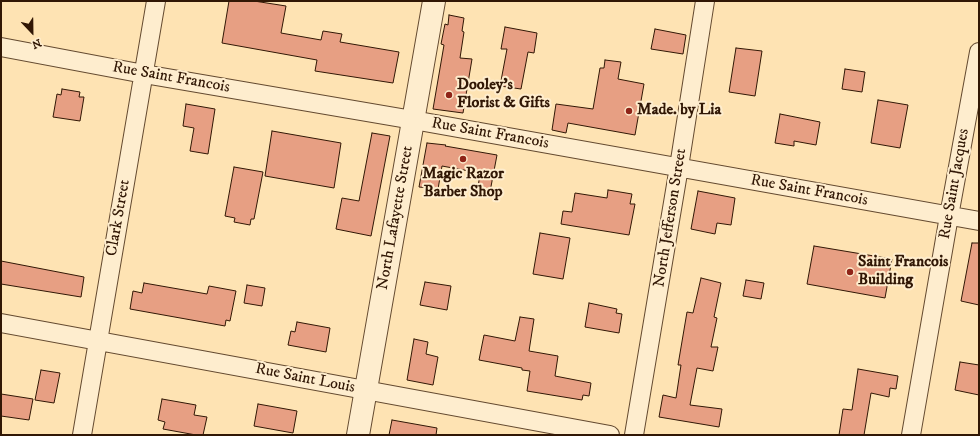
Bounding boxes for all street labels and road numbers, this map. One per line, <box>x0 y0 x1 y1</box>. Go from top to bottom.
street label: Rue Saint Francois <box>111 58 231 98</box>
street label: Rue Saint Francois <box>430 114 550 154</box>
street label: Rue Saint Jacques <box>936 127 974 241</box>
street label: North Lafayette Street <box>374 144 418 292</box>
street label: North Jefferson Street <box>651 147 691 289</box>
street label: Rue Saint Francois <box>749 171 869 211</box>
street label: Clark Street <box>103 178 135 258</box>
street label: Rue Saint Louis <box>254 360 356 398</box>

